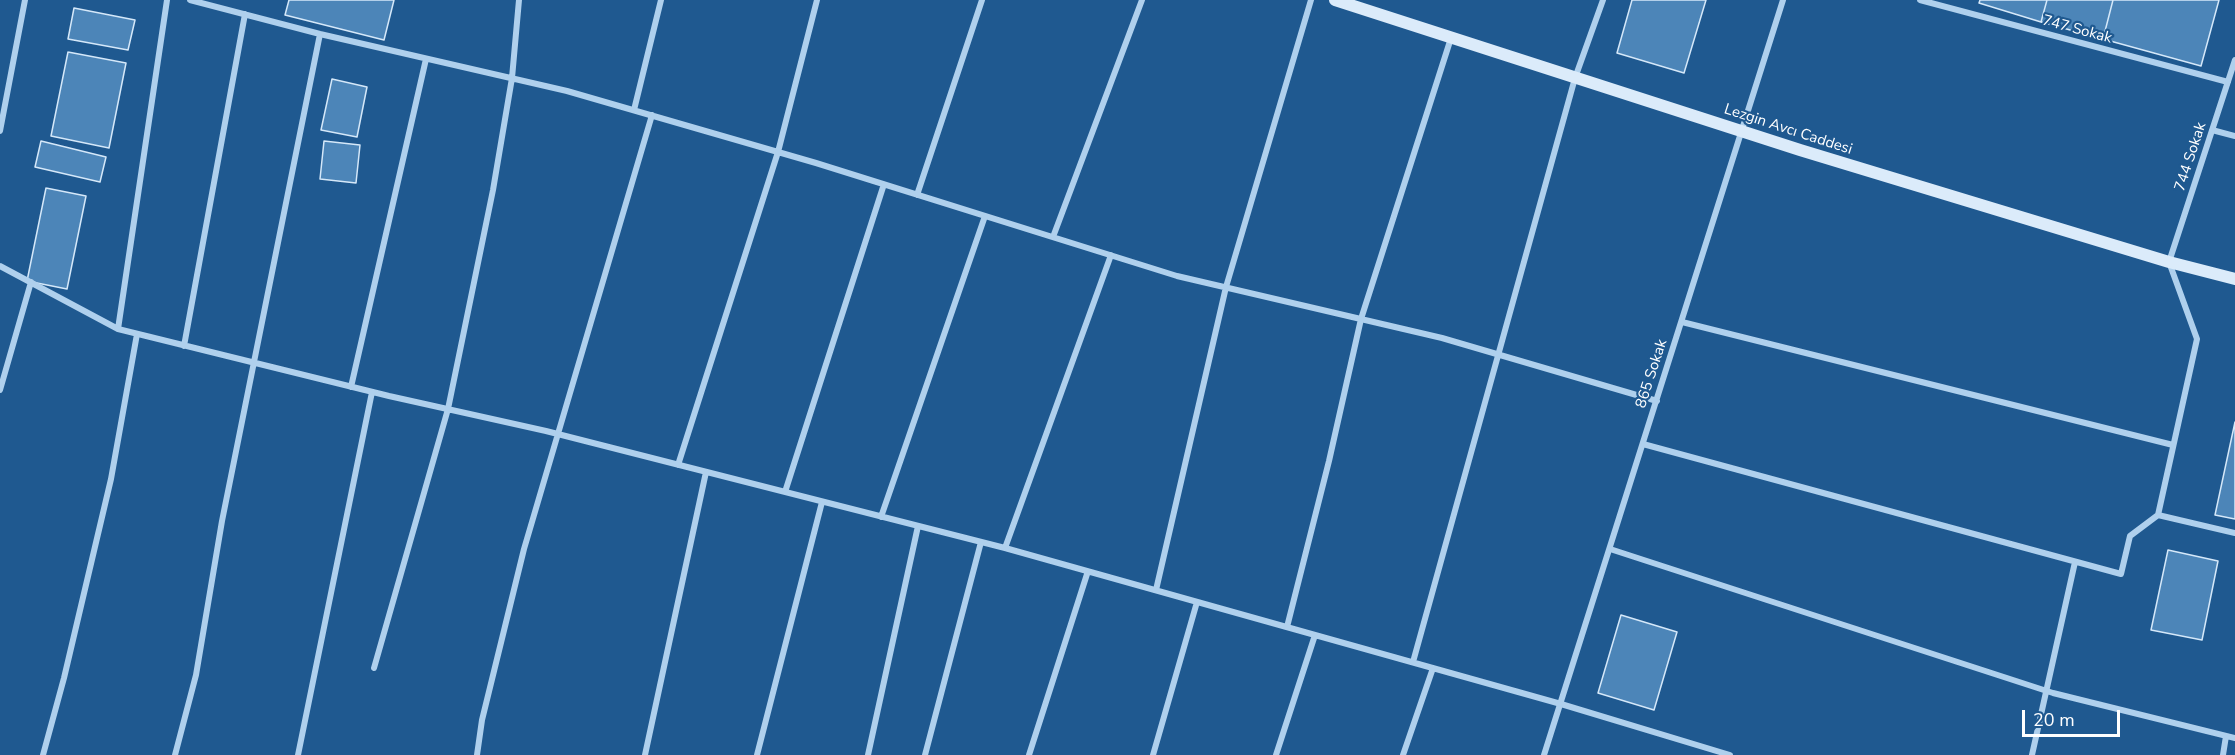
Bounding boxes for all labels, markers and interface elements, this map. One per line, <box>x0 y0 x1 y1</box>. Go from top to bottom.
street label: 747 Sokak <box>2040 12 2114 48</box>
street label: Lezgin Avcı Caddesi <box>1722 101 1854 159</box>
street label: 744 Sokak <box>2171 120 2211 194</box>
street label: 865 Sokak <box>1632 337 1672 411</box>
scale bar <box>2025 698 2122 736</box>
text: 20 m <box>2033 708 2075 732</box>

